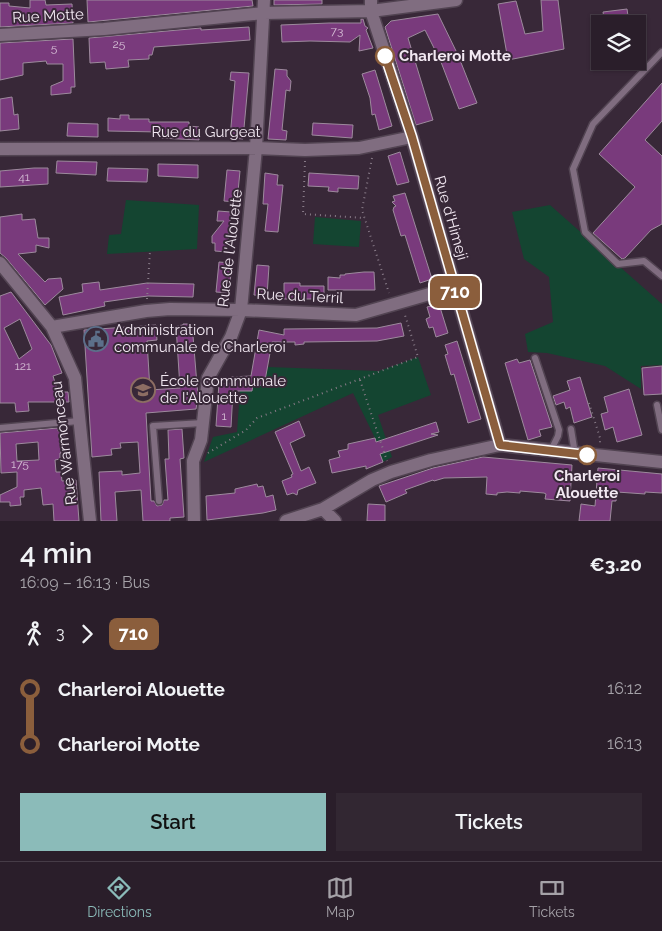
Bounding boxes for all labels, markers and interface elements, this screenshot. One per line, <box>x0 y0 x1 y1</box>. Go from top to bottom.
street label: Rue Motte <box>12 5 84 27</box>
map controls <box>591 15 646 70</box>
button: layers <box>591 15 646 70</box>
house number: 73 <box>331 24 343 38</box>
house number: 25 <box>113 37 126 51</box>
house number: 5 <box>51 41 58 55</box>
marker: Charleroi Motte <box>375 46 395 66</box>
place label: Charleroi Motte <box>399 47 511 65</box>
street label: Rue du Gurgeat <box>151 123 261 141</box>
house number: 41 <box>18 170 30 184</box>
street label: Rue d'Himeji <box>430 174 472 262</box>
street label: Rue de l'Alouette <box>214 188 246 308</box>
line badge: 710 <box>426 276 484 308</box>
text: 710 <box>440 281 470 302</box>
street label: Rue du Terril <box>256 285 345 307</box>
place label: Administration communale de Charleroi <box>114 321 286 356</box>
public building icon: Administration communale de Charleroi <box>83 326 109 352</box>
house number: 121 <box>15 359 31 373</box>
place label: École communale de l'Alouette <box>160 372 286 407</box>
school or university icon: École communale de l'Alouette <box>130 377 156 403</box>
street label: Rue Warmonceau <box>47 380 81 506</box>
house number: 1 <box>221 409 227 423</box>
marker: Charleroi Alouette <box>577 445 597 465</box>
house number: 175 <box>11 457 29 471</box>
place label: Charleroi Alouette <box>554 467 620 502</box>
text: 4 min <box>20 537 92 570</box>
text: €3.20 <box>590 553 642 575</box>
text: 16:09 – 16:13 · Bus <box>20 573 150 592</box>
icon: walk <box>20 620 48 648</box>
icon: forward <box>73 620 101 648</box>
text: 710 <box>119 623 149 644</box>
text: 3 <box>56 624 65 643</box>
text: Charleroi Alouette <box>58 678 225 700</box>
text: 16:12 <box>607 679 642 698</box>
text: Charleroi Motte <box>58 733 200 755</box>
text: 16:13 <box>607 734 642 753</box>
button: Start <box>20 793 326 851</box>
button: Tickets <box>336 793 642 851</box>
tab: Directions <box>87 874 152 920</box>
tab: Map <box>326 874 355 920</box>
tab: Tickets <box>529 874 575 920</box>

